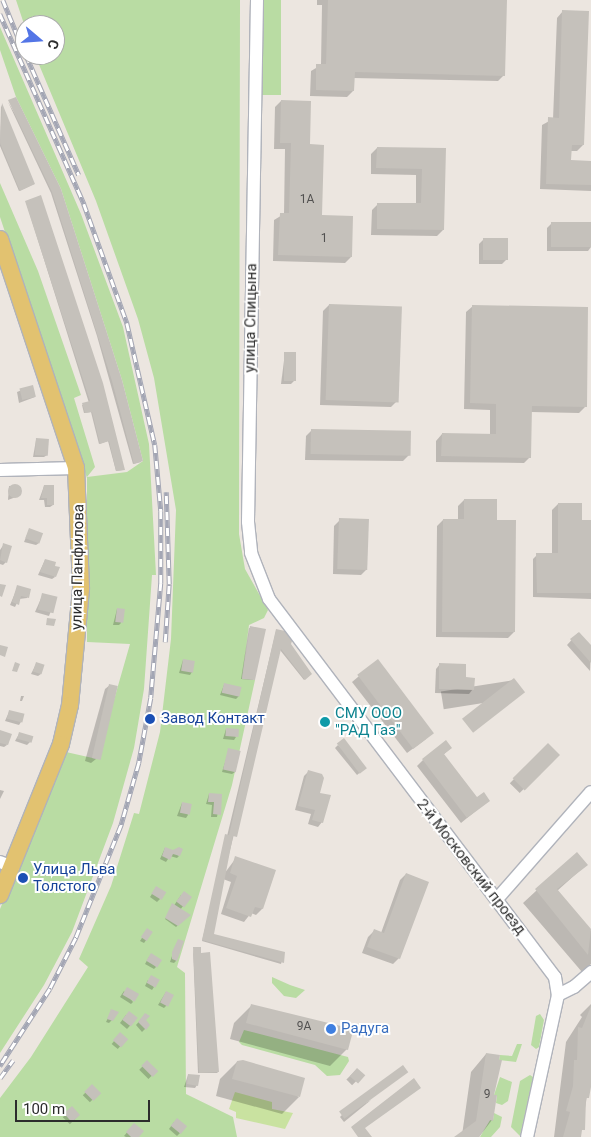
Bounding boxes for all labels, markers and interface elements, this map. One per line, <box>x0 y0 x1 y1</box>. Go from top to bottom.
north arrow <box>15 15 65 65</box>
text: С <box>44 37 62 51</box>
house number: 1А <box>300 193 314 207</box>
house number: 1 <box>321 232 327 246</box>
street label: улица Спицына <box>241 263 261 373</box>
street label: улица Панфилова <box>68 504 88 630</box>
place label: СМУ ООО "РАД Газ" <box>335 704 402 739</box>
place label: Завод Контакт <box>161 710 265 728</box>
marker: Завод Контакт <box>143 712 157 726</box>
marker: СМУ ООО "РАД Газ" <box>319 716 331 728</box>
street label: 2-й Московский проезд <box>413 796 529 938</box>
place label: Улица Льва Толстого <box>33 860 116 895</box>
marker: Улица Льва Толстого <box>17 872 29 884</box>
house number: 9А <box>297 1020 311 1034</box>
place label: Радуга <box>341 1020 389 1038</box>
marker: Радуга <box>325 1023 337 1035</box>
house number: 9 <box>484 1088 490 1102</box>
scale bar <box>18 1090 152 1122</box>
text: 100 m <box>23 1100 65 1118</box>

